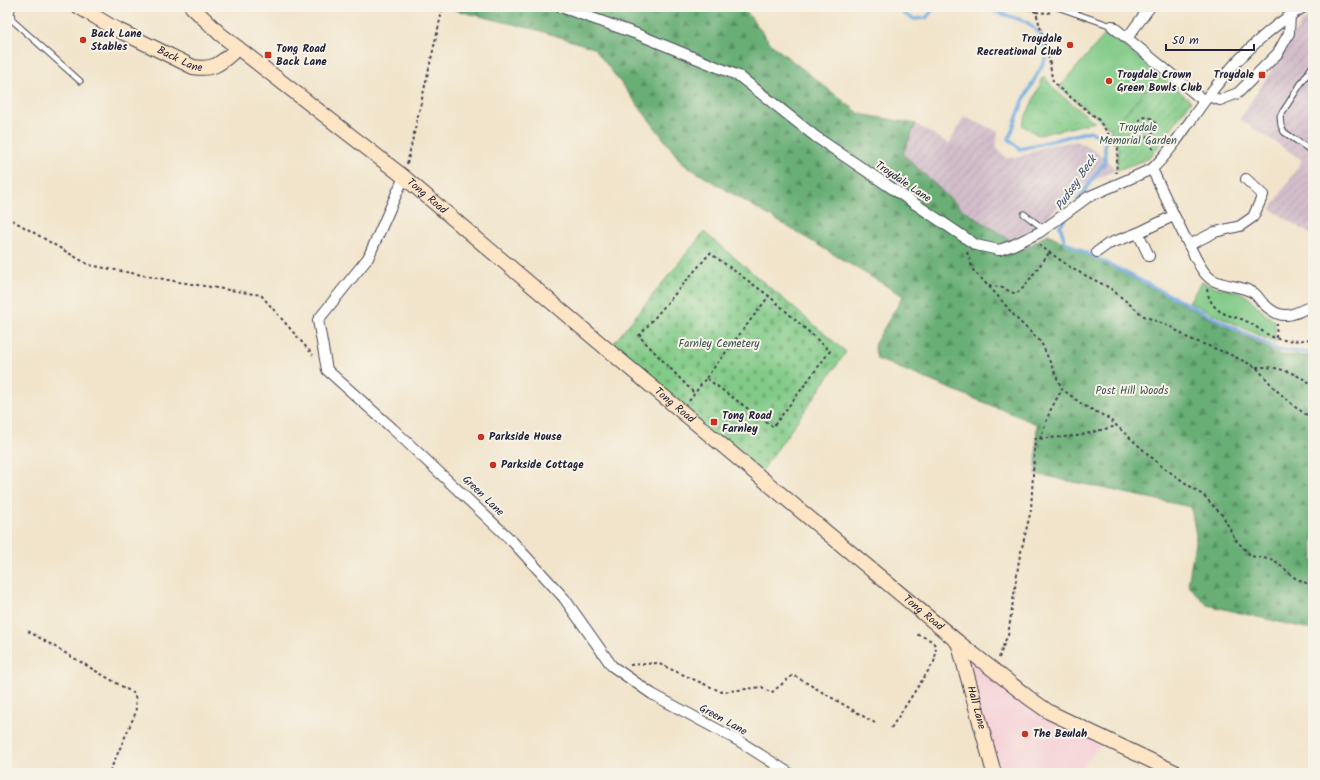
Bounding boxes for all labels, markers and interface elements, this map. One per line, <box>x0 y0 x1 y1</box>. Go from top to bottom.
place label: Back Lane Stables <box>91 25 142 56</box>
scale bar <box>1166 26 1254 52</box>
place label: Troydale Recreational Club <box>977 30 1063 61</box>
text: 50 m <box>1172 31 1199 50</box>
marker: Back Lane Stables <box>78 35 88 45</box>
place label: Tong Road Back Lane <box>276 40 327 71</box>
marker: Troydale Recreational Club <box>1065 40 1075 50</box>
street label: Back Lane <box>154 42 203 77</box>
marker: Tong Road Back Lane <box>263 50 273 60</box>
place label: Troydale Crown Green Bowls Club <box>1117 66 1202 97</box>
place label: Troydale <box>1213 66 1255 84</box>
marker: Troydale <box>1257 70 1267 80</box>
marker: Troydale Crown Green Bowls Club <box>1104 76 1114 86</box>
park label: Troydale Memorial Garden <box>1099 119 1177 150</box>
water label: Pudsey Beck <box>1050 150 1103 215</box>
street label: Troydale Lane <box>871 157 935 207</box>
street label: Tong Road <box>403 174 452 219</box>
park label: Farnley Cemetery <box>679 335 760 353</box>
park label: Post Hill Woods <box>1096 382 1169 400</box>
street label: Tong Road <box>650 383 699 428</box>
place label: Tong Road Farnley <box>722 407 773 438</box>
marker: Tong Road Farnley <box>709 417 719 427</box>
place label: Parkside House <box>489 428 562 446</box>
marker: Parkside House <box>476 432 486 442</box>
place label: Parkside Cottage <box>501 456 584 474</box>
marker: Parkside Cottage <box>488 460 498 470</box>
street label: Green Lane <box>458 471 508 521</box>
street label: Tong Road <box>899 591 948 636</box>
street label: Hall Lane <box>961 684 991 731</box>
street label: Green Lane <box>696 699 750 741</box>
place label: The Beulah <box>1033 725 1087 743</box>
marker: The Beulah <box>1020 729 1030 739</box>

